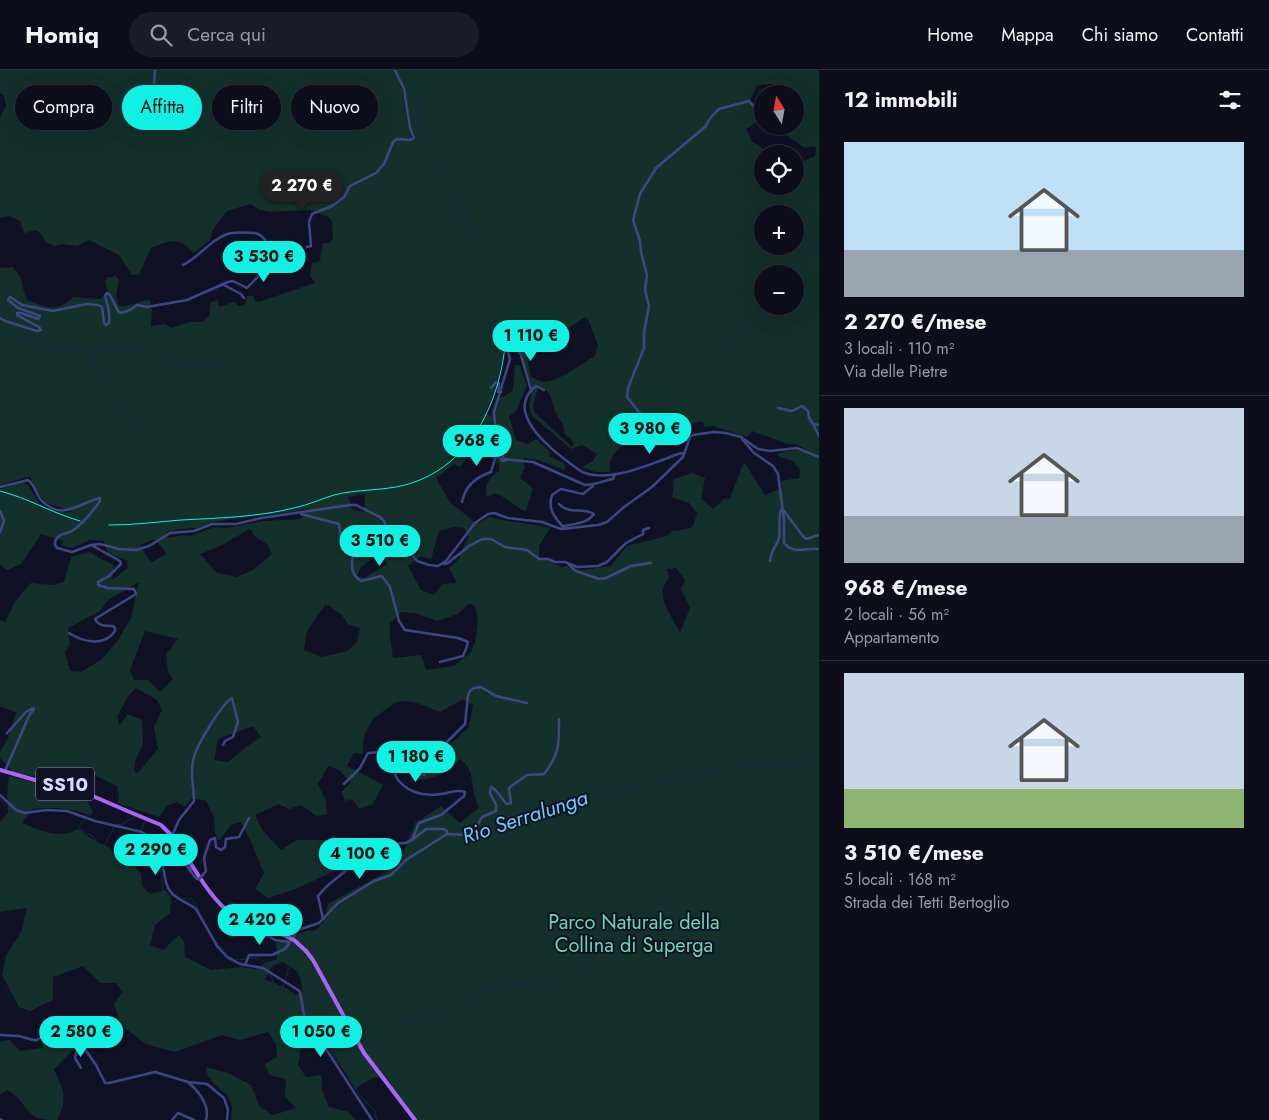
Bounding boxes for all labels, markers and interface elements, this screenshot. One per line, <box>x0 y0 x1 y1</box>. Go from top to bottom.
search box <box>129 12 479 57</box>
text: Homiq <box>25 17 99 52</box>
icon: search <box>147 21 175 49</box>
text: Cerca qui <box>187 21 266 48</box>
text: Home <box>927 22 973 48</box>
text: Mappa <box>1001 22 1054 48</box>
text: Chi siamo <box>1082 22 1158 48</box>
text: Contatti <box>1186 22 1244 48</box>
chip: Compra <box>15 85 112 130</box>
chip: Affitta <box>122 85 202 130</box>
chip: Filtri <box>212 85 281 130</box>
chip: Nuovo <box>291 85 378 130</box>
north arrow <box>754 85 804 135</box>
map controls <box>754 85 804 315</box>
text: 12 immobili <box>844 85 958 115</box>
icon: filters <box>1216 86 1244 114</box>
button: locate <box>754 145 804 195</box>
pin: 2 270 € <box>256 170 348 212</box>
text: 2 270 € <box>271 174 333 197</box>
icon: home <box>999 175 1089 265</box>
button: + <box>754 205 804 255</box>
pin: 3 530 € <box>218 240 310 283</box>
text: 3 530 € <box>234 245 294 268</box>
button: − <box>754 265 804 315</box>
text: 2 270 €/mese <box>844 307 987 337</box>
pin: 1 110 € <box>485 320 577 362</box>
text: 1 110 € <box>503 324 559 347</box>
text: 3 locali · 110 m² <box>844 337 954 360</box>
text: Via delle Pietre <box>844 360 947 383</box>
pin: 3 980 € <box>604 412 696 455</box>
text: 3 980 € <box>619 417 681 440</box>
pin: 968 € <box>442 424 512 467</box>
text: 968 € <box>454 429 500 452</box>
icon: home <box>999 440 1089 530</box>
pin: 3 510 € <box>334 524 426 567</box>
text: 3 510 € <box>350 529 410 552</box>
text: 968 €/mese <box>844 573 967 603</box>
text: 2 locali · 56 m² <box>844 603 949 626</box>
text: Appartamento <box>844 626 939 649</box>
icon: home <box>999 705 1089 795</box>
pin: 1 180 € <box>370 740 462 783</box>
text: 1 180 € <box>388 745 445 768</box>
road number: SS10 <box>36 768 94 801</box>
water label: Rio Serralunga <box>458 782 592 851</box>
pin: 2 290 € <box>110 834 202 876</box>
text: 2 290 € <box>125 838 187 861</box>
pin: 4 100 € <box>314 838 406 880</box>
text: 3 510 €/mese <box>844 838 984 868</box>
text: 4 100 € <box>330 842 390 865</box>
text: 5 locali · 168 m² <box>844 868 956 891</box>
text: Strada dei Tetti Bertoglio <box>844 891 1009 914</box>
pin: 2 420 € <box>214 904 306 946</box>
text: 2 420 € <box>229 908 291 931</box>
park label: Parco Naturale della Collina di Superga <box>548 908 720 960</box>
pin: 2 580 € <box>35 1016 127 1058</box>
pin: 1 050 € <box>275 1016 367 1058</box>
text: 2 580 € <box>50 1020 112 1043</box>
text: 1 050 € <box>291 1020 351 1043</box>

